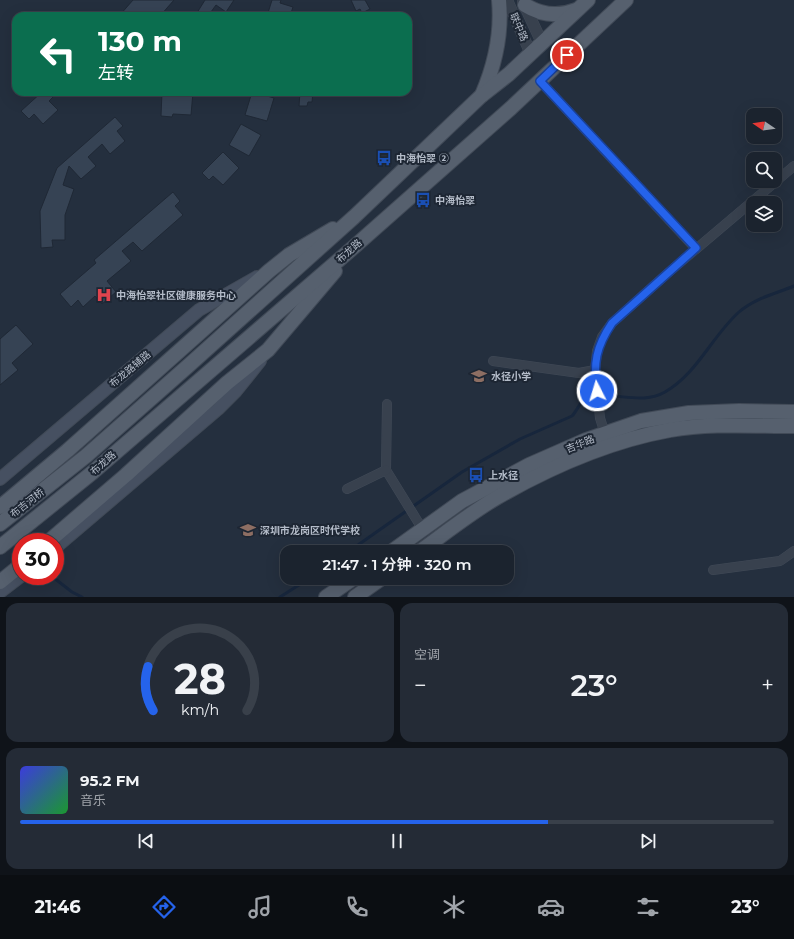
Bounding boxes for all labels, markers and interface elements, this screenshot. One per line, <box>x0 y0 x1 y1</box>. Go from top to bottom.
street label: 联中路 <box>507 11 531 43</box>
text: 130 m <box>98 24 182 58</box>
icon: left <box>32 28 84 80</box>
pin <box>550 38 584 72</box>
icon: arrive <box>556 44 578 66</box>
text: 左转 <box>98 62 134 84</box>
north arrow <box>746 108 782 144</box>
map controls <box>746 108 782 232</box>
bus stop icon: 中海怡翠 ② <box>375 149 393 167</box>
place label: 中海怡翠 ② <box>396 152 449 165</box>
button: search <box>746 152 782 188</box>
bus stop icon: 中海怡翠 <box>414 191 432 209</box>
place label: 中海怡翠 <box>435 194 475 207</box>
button: layers <box>746 196 782 232</box>
street label: 布龙路 <box>333 236 365 266</box>
hospital icon: 中海怡翠社区健康服务中心 <box>95 286 113 304</box>
place label: 中海怡翠社区健康服务中心 <box>116 289 236 302</box>
street label: 布龙路辅路 <box>107 348 153 390</box>
school or university icon: 水径小学 <box>470 367 488 385</box>
place label: 水径小学 <box>491 370 531 383</box>
position arrow <box>576 370 618 412</box>
street label: 吉华路 <box>564 432 596 456</box>
street label: 布龙路 <box>87 448 119 478</box>
bus stop icon: 上水径 <box>467 466 485 484</box>
place label: 上水径 <box>488 469 518 482</box>
street label: 布吉河桥 <box>7 486 47 520</box>
school or university icon: 深圳市龙岗区时代学校 <box>239 521 257 539</box>
place label: 深圳市龙岗区时代学校 <box>260 524 360 537</box>
speed limit sign: 30 <box>12 533 64 585</box>
text: 21:47 · 1 分钟 · 320 m <box>322 555 472 574</box>
text: 空调 <box>414 646 440 662</box>
text: 28 <box>174 653 226 703</box>
text: 23° <box>570 667 618 704</box>
text: − <box>414 672 427 699</box>
text: + <box>761 672 774 699</box>
text: km/h <box>181 700 219 718</box>
text: 95.2 FM <box>80 771 140 790</box>
text: 音乐 <box>80 792 106 808</box>
icon: previous <box>135 830 157 852</box>
icon: pause <box>386 830 408 852</box>
icon: next <box>637 830 659 852</box>
icon: directions <box>150 893 178 921</box>
icon: music <box>246 893 274 921</box>
icon: phone <box>343 893 371 921</box>
icon: climate <box>440 893 468 921</box>
icon: car <box>537 893 565 921</box>
icon: filters <box>634 893 662 921</box>
text: 21:46 <box>34 896 81 918</box>
text: 23° <box>731 896 759 918</box>

